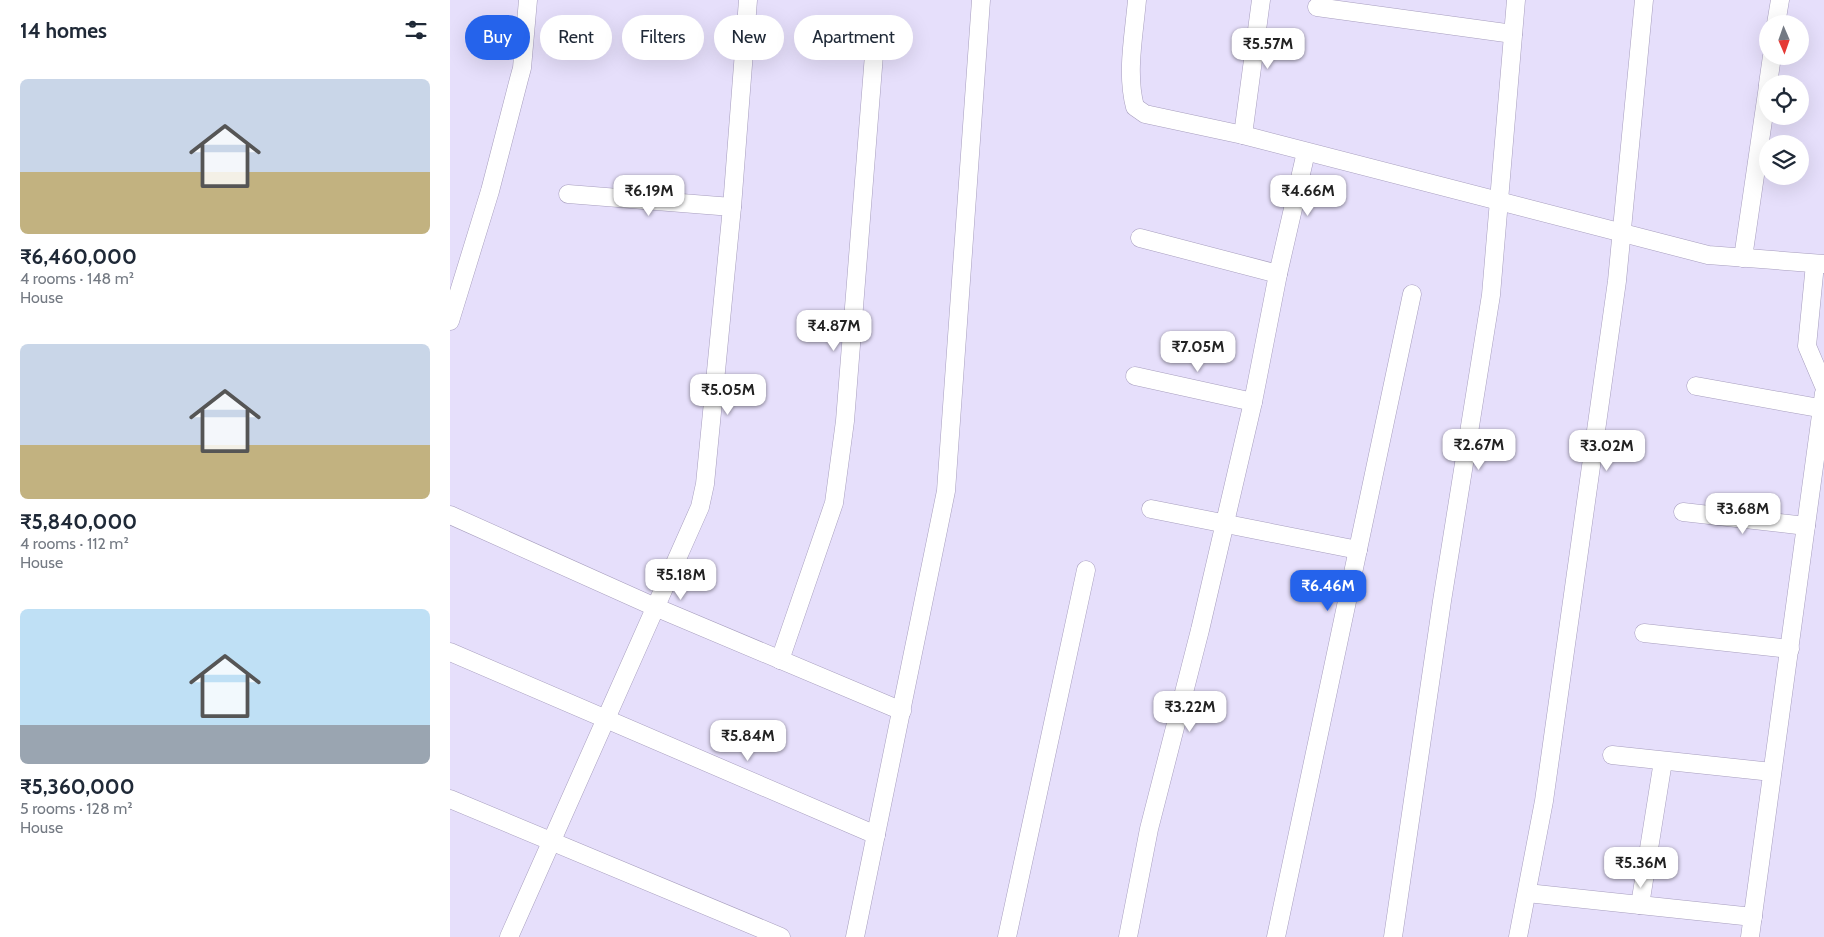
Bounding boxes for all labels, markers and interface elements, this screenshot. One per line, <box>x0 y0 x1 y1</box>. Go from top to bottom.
chip: Buy <box>465 15 530 60</box>
chip: Rent <box>540 15 612 60</box>
chip: Filters <box>622 15 704 60</box>
chip: New <box>714 15 784 60</box>
chip: Apartment <box>794 15 913 60</box>
north arrow <box>1759 15 1809 65</box>
map controls <box>1759 15 1809 185</box>
icon: filters <box>402 16 430 44</box>
text: 14 homes <box>20 18 107 43</box>
pin: ₹5.57M <box>1227 28 1309 70</box>
text: ₹5.57M <box>1243 34 1293 53</box>
button: locate <box>1759 75 1809 125</box>
icon: home <box>180 111 270 201</box>
button: layers <box>1759 135 1809 185</box>
pin: ₹6.19M <box>608 174 690 217</box>
pin: ₹4.66M <box>1267 174 1349 217</box>
text: ₹6.19M <box>624 181 674 200</box>
text: ₹4.66M <box>1281 181 1335 200</box>
text: ₹6,460,000 <box>20 244 137 269</box>
text: 4 rooms · 148 m² <box>20 269 134 288</box>
text: House <box>20 288 63 307</box>
pin: ₹4.87M <box>793 310 875 352</box>
text: ₹4.87M <box>807 316 861 335</box>
pin: ₹7.05M <box>1157 330 1239 373</box>
text: ₹7.05M <box>1172 337 1224 356</box>
pin: ₹5.05M <box>687 374 769 416</box>
icon: home <box>180 376 270 466</box>
text: ₹5.05M <box>701 380 755 399</box>
pin: ₹2.67M <box>1438 428 1520 471</box>
pin: ₹3.02M <box>1566 430 1648 472</box>
text: ₹2.67M <box>1454 435 1504 454</box>
text: ₹3.02M <box>1580 436 1634 455</box>
pin: ₹3.68M <box>1702 492 1784 535</box>
text: ₹3.68M <box>1717 499 1769 518</box>
text: ₹5,840,000 <box>20 509 137 534</box>
text: 4 rooms · 112 m² <box>20 534 129 553</box>
text: House <box>20 553 63 572</box>
pin: ₹5.18M <box>640 558 722 601</box>
text: ₹5.18M <box>656 565 706 584</box>
pin: ₹6.46M <box>1287 570 1369 612</box>
text: ₹6.46M <box>1301 576 1355 595</box>
icon: home <box>180 641 270 731</box>
pin: ₹3.22M <box>1149 690 1231 733</box>
text: ₹3.22M <box>1164 697 1216 716</box>
pin: ₹5.84M <box>707 720 789 762</box>
text: ₹5.84M <box>721 726 775 745</box>
text: ₹5,360,000 <box>20 774 134 799</box>
text: 5 rooms · 128 m² <box>20 799 133 818</box>
text: House <box>20 818 63 837</box>
pin: ₹5.36M <box>1600 846 1682 889</box>
text: ₹5.36M <box>1615 853 1667 872</box>

